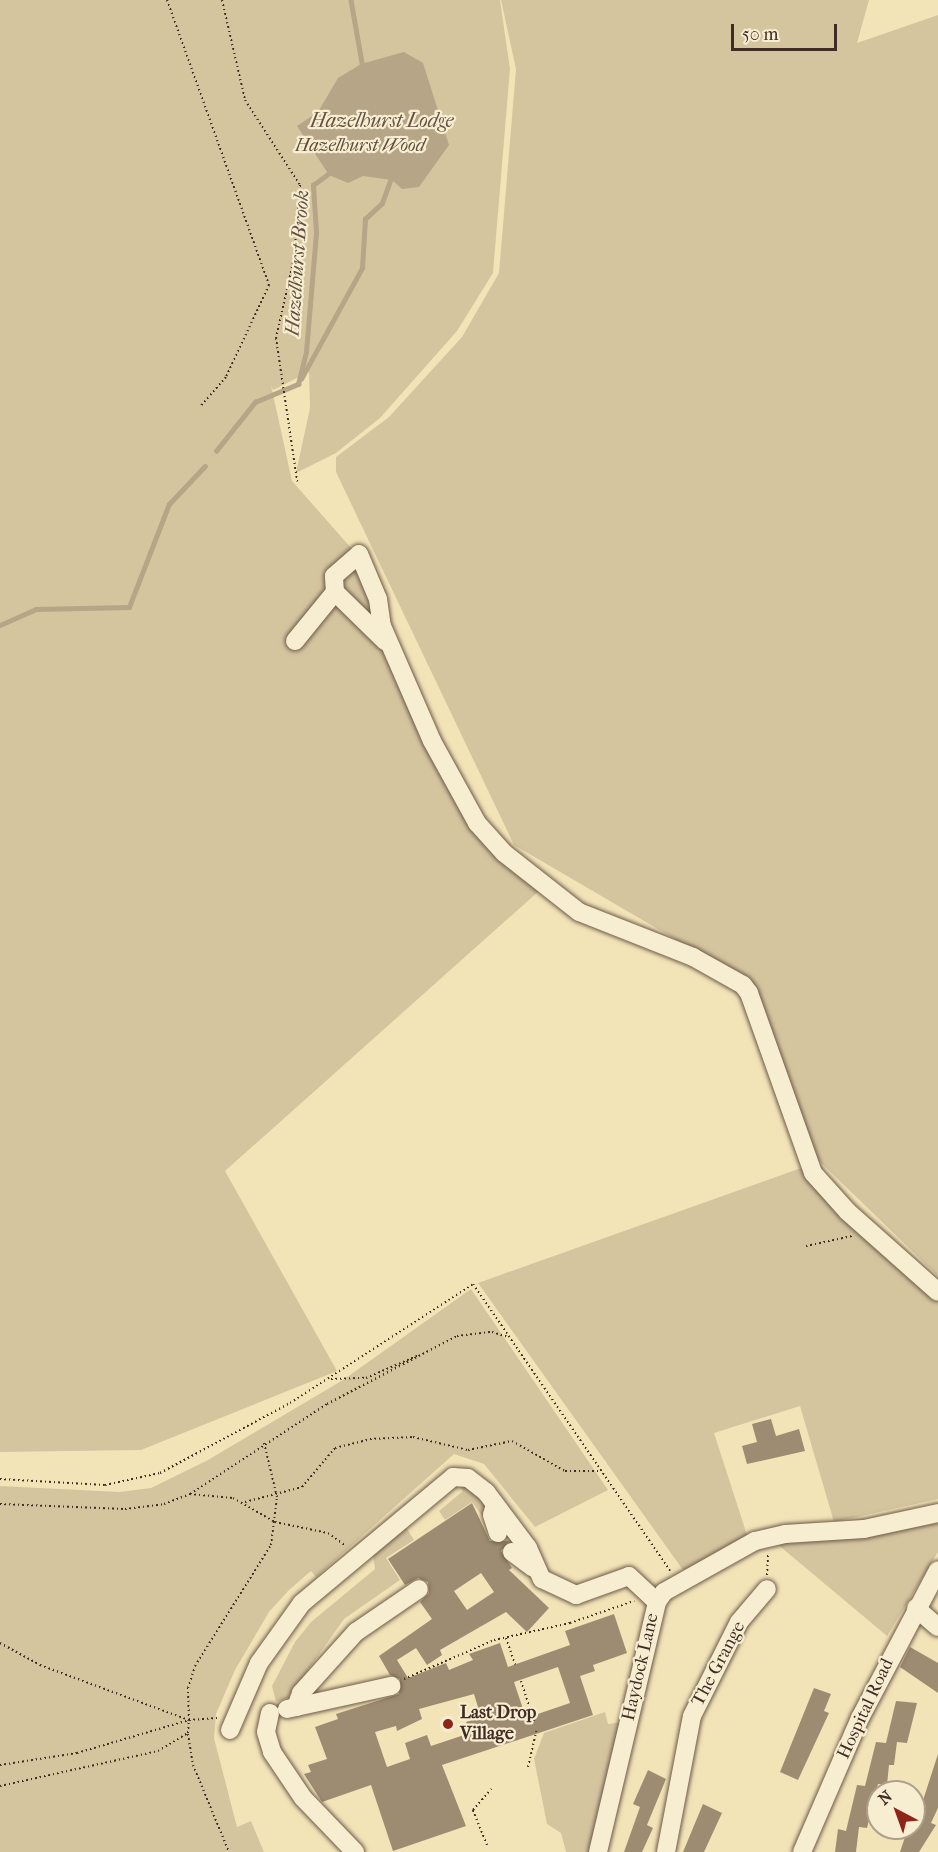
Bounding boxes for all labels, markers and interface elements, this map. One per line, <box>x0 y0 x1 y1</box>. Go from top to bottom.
scale bar <box>734 12 840 50</box>
text: 50 m <box>742 24 778 45</box>
water label: Hazelhurst Lodge <box>310 108 454 132</box>
park label: Hazelhurst Wood <box>295 135 425 157</box>
water label: Hazelhurst Brook <box>280 189 314 337</box>
street label: Haydock Lane <box>618 1611 664 1723</box>
street label: The Grange <box>688 1618 750 1710</box>
street label: Hospital Road <box>833 1655 899 1763</box>
place label: Last Drop Village <box>460 1703 536 1746</box>
marker: Last Drop Village <box>441 1717 455 1731</box>
north arrow <box>866 1780 926 1840</box>
text: N <box>874 1786 896 1809</box>

